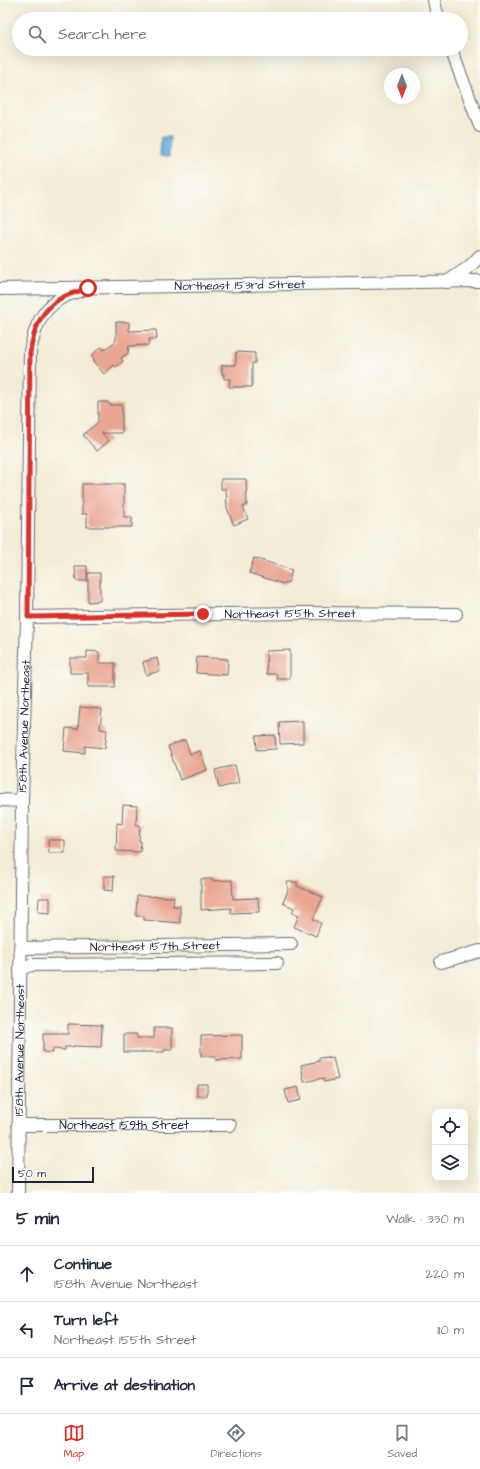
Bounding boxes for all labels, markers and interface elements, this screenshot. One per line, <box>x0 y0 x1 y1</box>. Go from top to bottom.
search box <box>12 12 468 56</box>
icon: search <box>26 23 48 45</box>
text: Search here <box>58 24 147 45</box>
north arrow <box>384 68 420 104</box>
street label: Northeast 153rd Street <box>174 276 306 295</box>
route start <box>79 279 97 297</box>
route end <box>194 605 212 623</box>
street label: Northeast 155th Street <box>224 605 356 623</box>
street label: 158th Avenue Northeast <box>14 659 35 793</box>
street label: Northeast 157th Street <box>90 937 220 956</box>
street label: 158th Avenue Northeast <box>11 984 29 1116</box>
map controls <box>432 1109 468 1181</box>
button: locate <box>432 1109 468 1145</box>
street label: Northeast 159th Street <box>59 1117 189 1134</box>
button: layers <box>432 1145 468 1181</box>
scale bar <box>12 1165 94 1184</box>
text: 50 m <box>18 1166 46 1181</box>
text: 5 min <box>16 1207 59 1231</box>
text: Walk · 330 m <box>386 1210 464 1228</box>
text: Continue <box>54 1254 112 1275</box>
icon: ahead <box>16 1263 38 1285</box>
text: 220 m <box>426 1265 464 1283</box>
text: 158th Avenue Northeast <box>54 1275 197 1293</box>
text: Turn left <box>54 1310 118 1331</box>
icon: left <box>16 1319 38 1341</box>
text: 110 m <box>437 1321 464 1339</box>
text: Northeast 155th Street <box>54 1331 196 1349</box>
icon: arrive <box>16 1375 38 1397</box>
text: Arrive at destination <box>54 1375 195 1396</box>
tab: Map <box>63 1422 85 1461</box>
tab: Directions <box>210 1422 262 1461</box>
tab: Saved <box>387 1422 417 1461</box>

